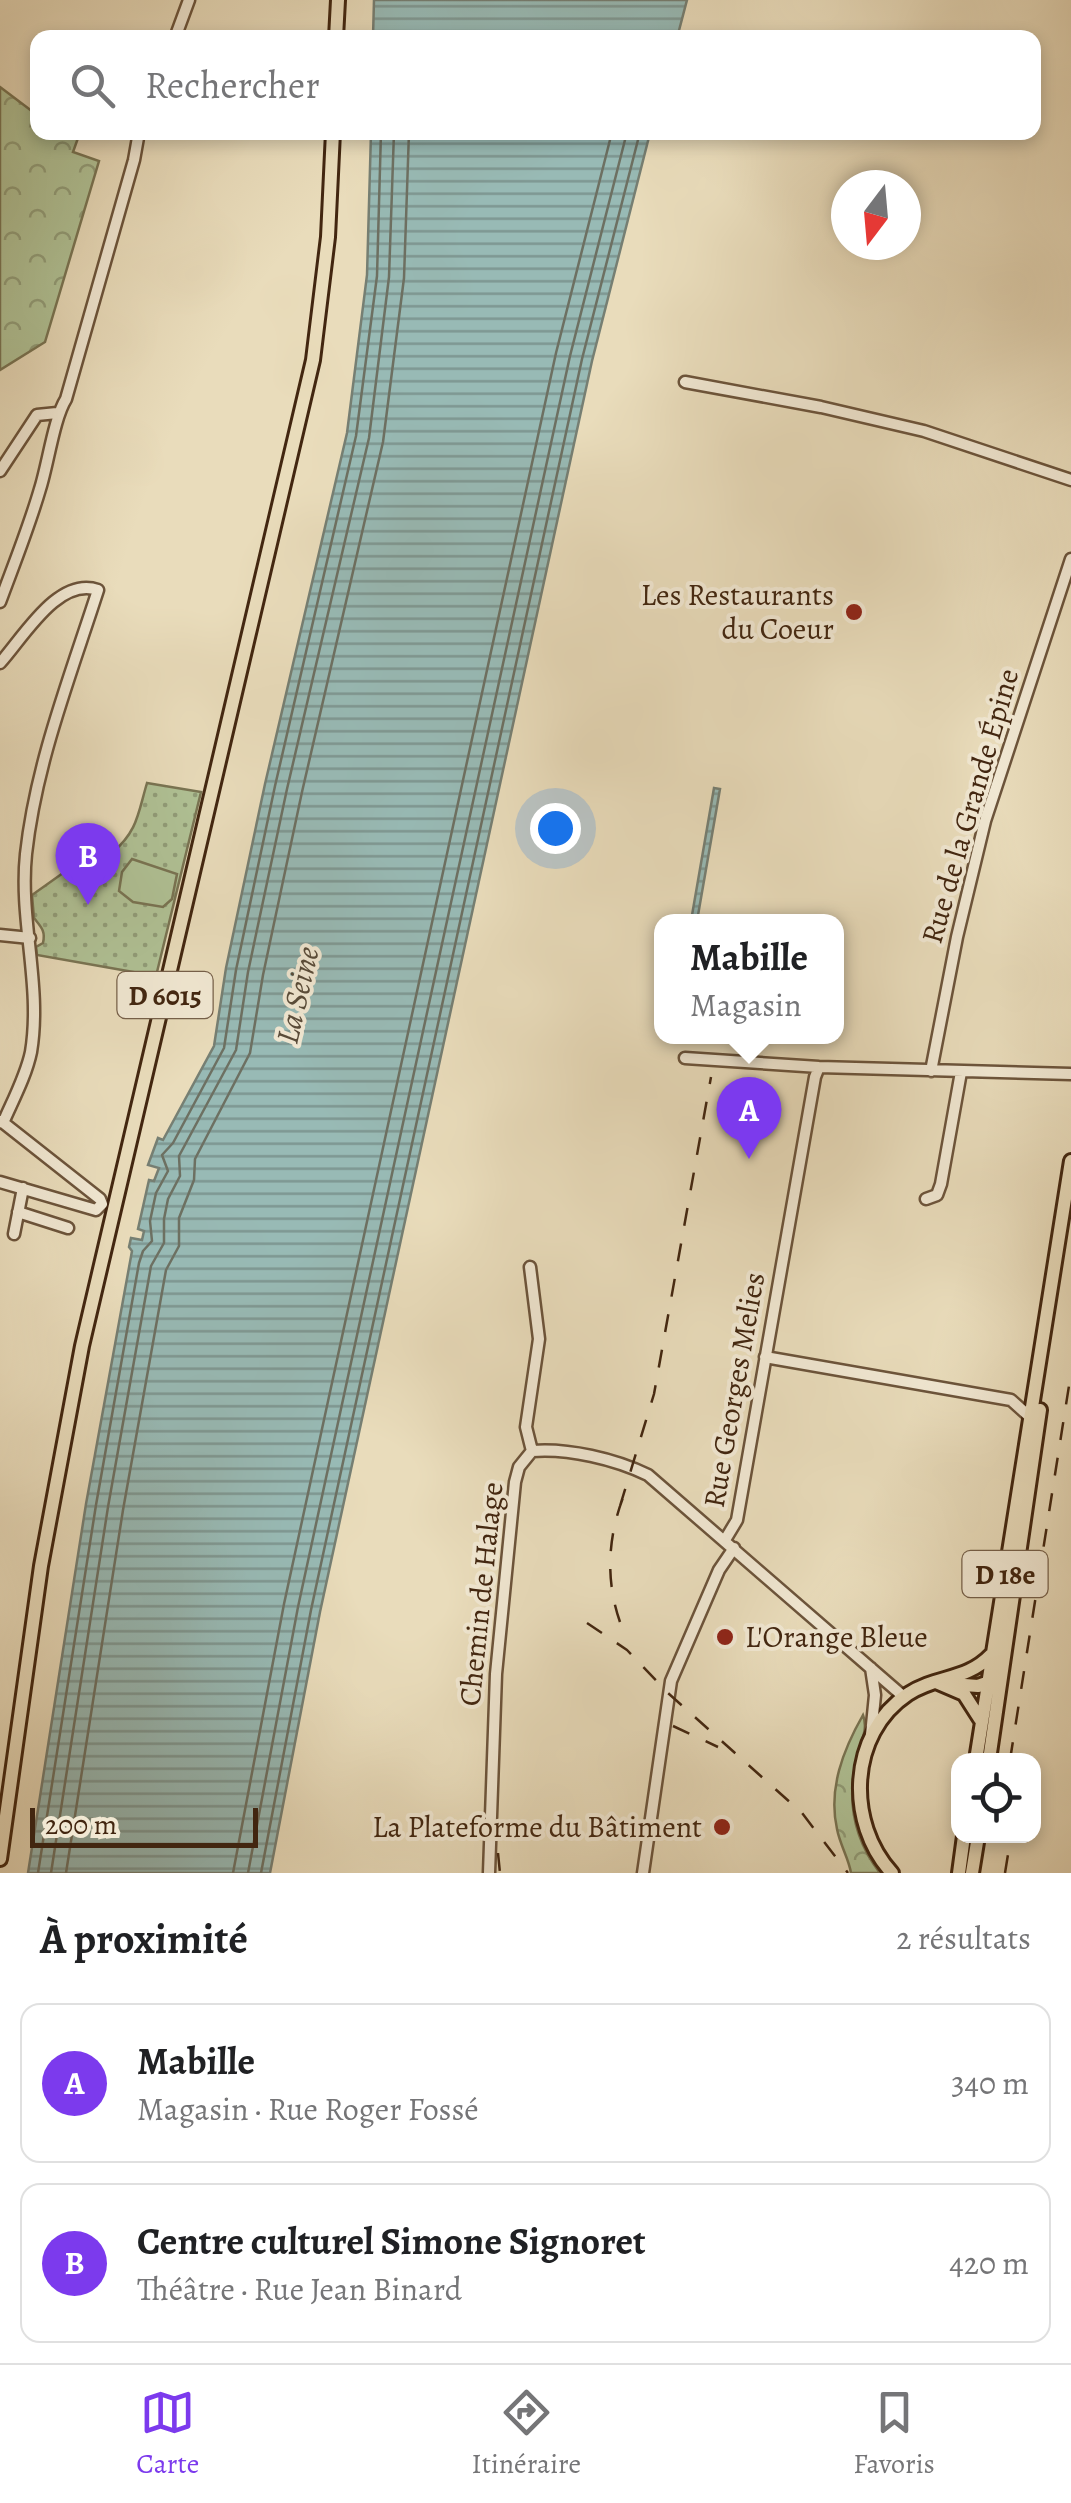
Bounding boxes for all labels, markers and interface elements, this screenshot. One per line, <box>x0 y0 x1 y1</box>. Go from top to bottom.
search box <box>30 30 1041 140</box>
icon: search <box>65 58 120 113</box>
text: Rechercher <box>145 59 320 111</box>
north arrow <box>831 170 921 260</box>
place label: Les Restaurants du Coeur <box>641 575 834 649</box>
marker: Les Restaurants du Coeur <box>843 601 865 623</box>
street label: Rue de la Grande Épine <box>912 664 1028 948</box>
your location <box>530 803 581 854</box>
pin: B <box>56 822 120 905</box>
popup <box>654 914 844 1044</box>
text: Mabille <box>690 931 808 983</box>
water label: La Seine <box>264 942 330 1048</box>
road number: D 6015 <box>118 972 212 1018</box>
text: Magasin <box>690 983 802 1027</box>
pin: A <box>716 1076 782 1159</box>
street label: Rue Georges Melies <box>694 1269 774 1511</box>
street label: Chemin de Halage <box>449 1480 513 1708</box>
road number: D 18e <box>962 1551 1048 1597</box>
place label: L'Orange Bleue <box>745 1617 928 1657</box>
marker: L'Orange Bleue <box>714 1626 736 1648</box>
map controls <box>951 1753 1041 1843</box>
button: locate <box>951 1753 1041 1843</box>
scale bar <box>30 1803 258 1848</box>
text: 200 m <box>45 1806 117 1844</box>
place label: La Plateforme du Bâtiment <box>372 1807 702 1847</box>
marker: La Plateforme du Bâtiment <box>711 1816 733 1838</box>
text: À proximité <box>40 1910 248 1967</box>
text: 2 résultats <box>896 1916 1031 1960</box>
text: Mabille <box>137 2035 255 2087</box>
text: A <box>64 2061 85 2105</box>
text: 340 m <box>951 2061 1029 2105</box>
text: Magasin · Rue Roger Fossé <box>137 2087 479 2131</box>
text: Centre culturel Simone Signoret <box>137 2215 646 2267</box>
text: B <box>64 2241 85 2285</box>
text: 420 m <box>949 2241 1029 2285</box>
text: Théâtre · Rue Jean Binard <box>137 2267 462 2311</box>
tab: Carte <box>136 2385 199 2483</box>
tab: Itinéraire <box>472 2385 581 2483</box>
tab: Favoris <box>853 2385 935 2483</box>

